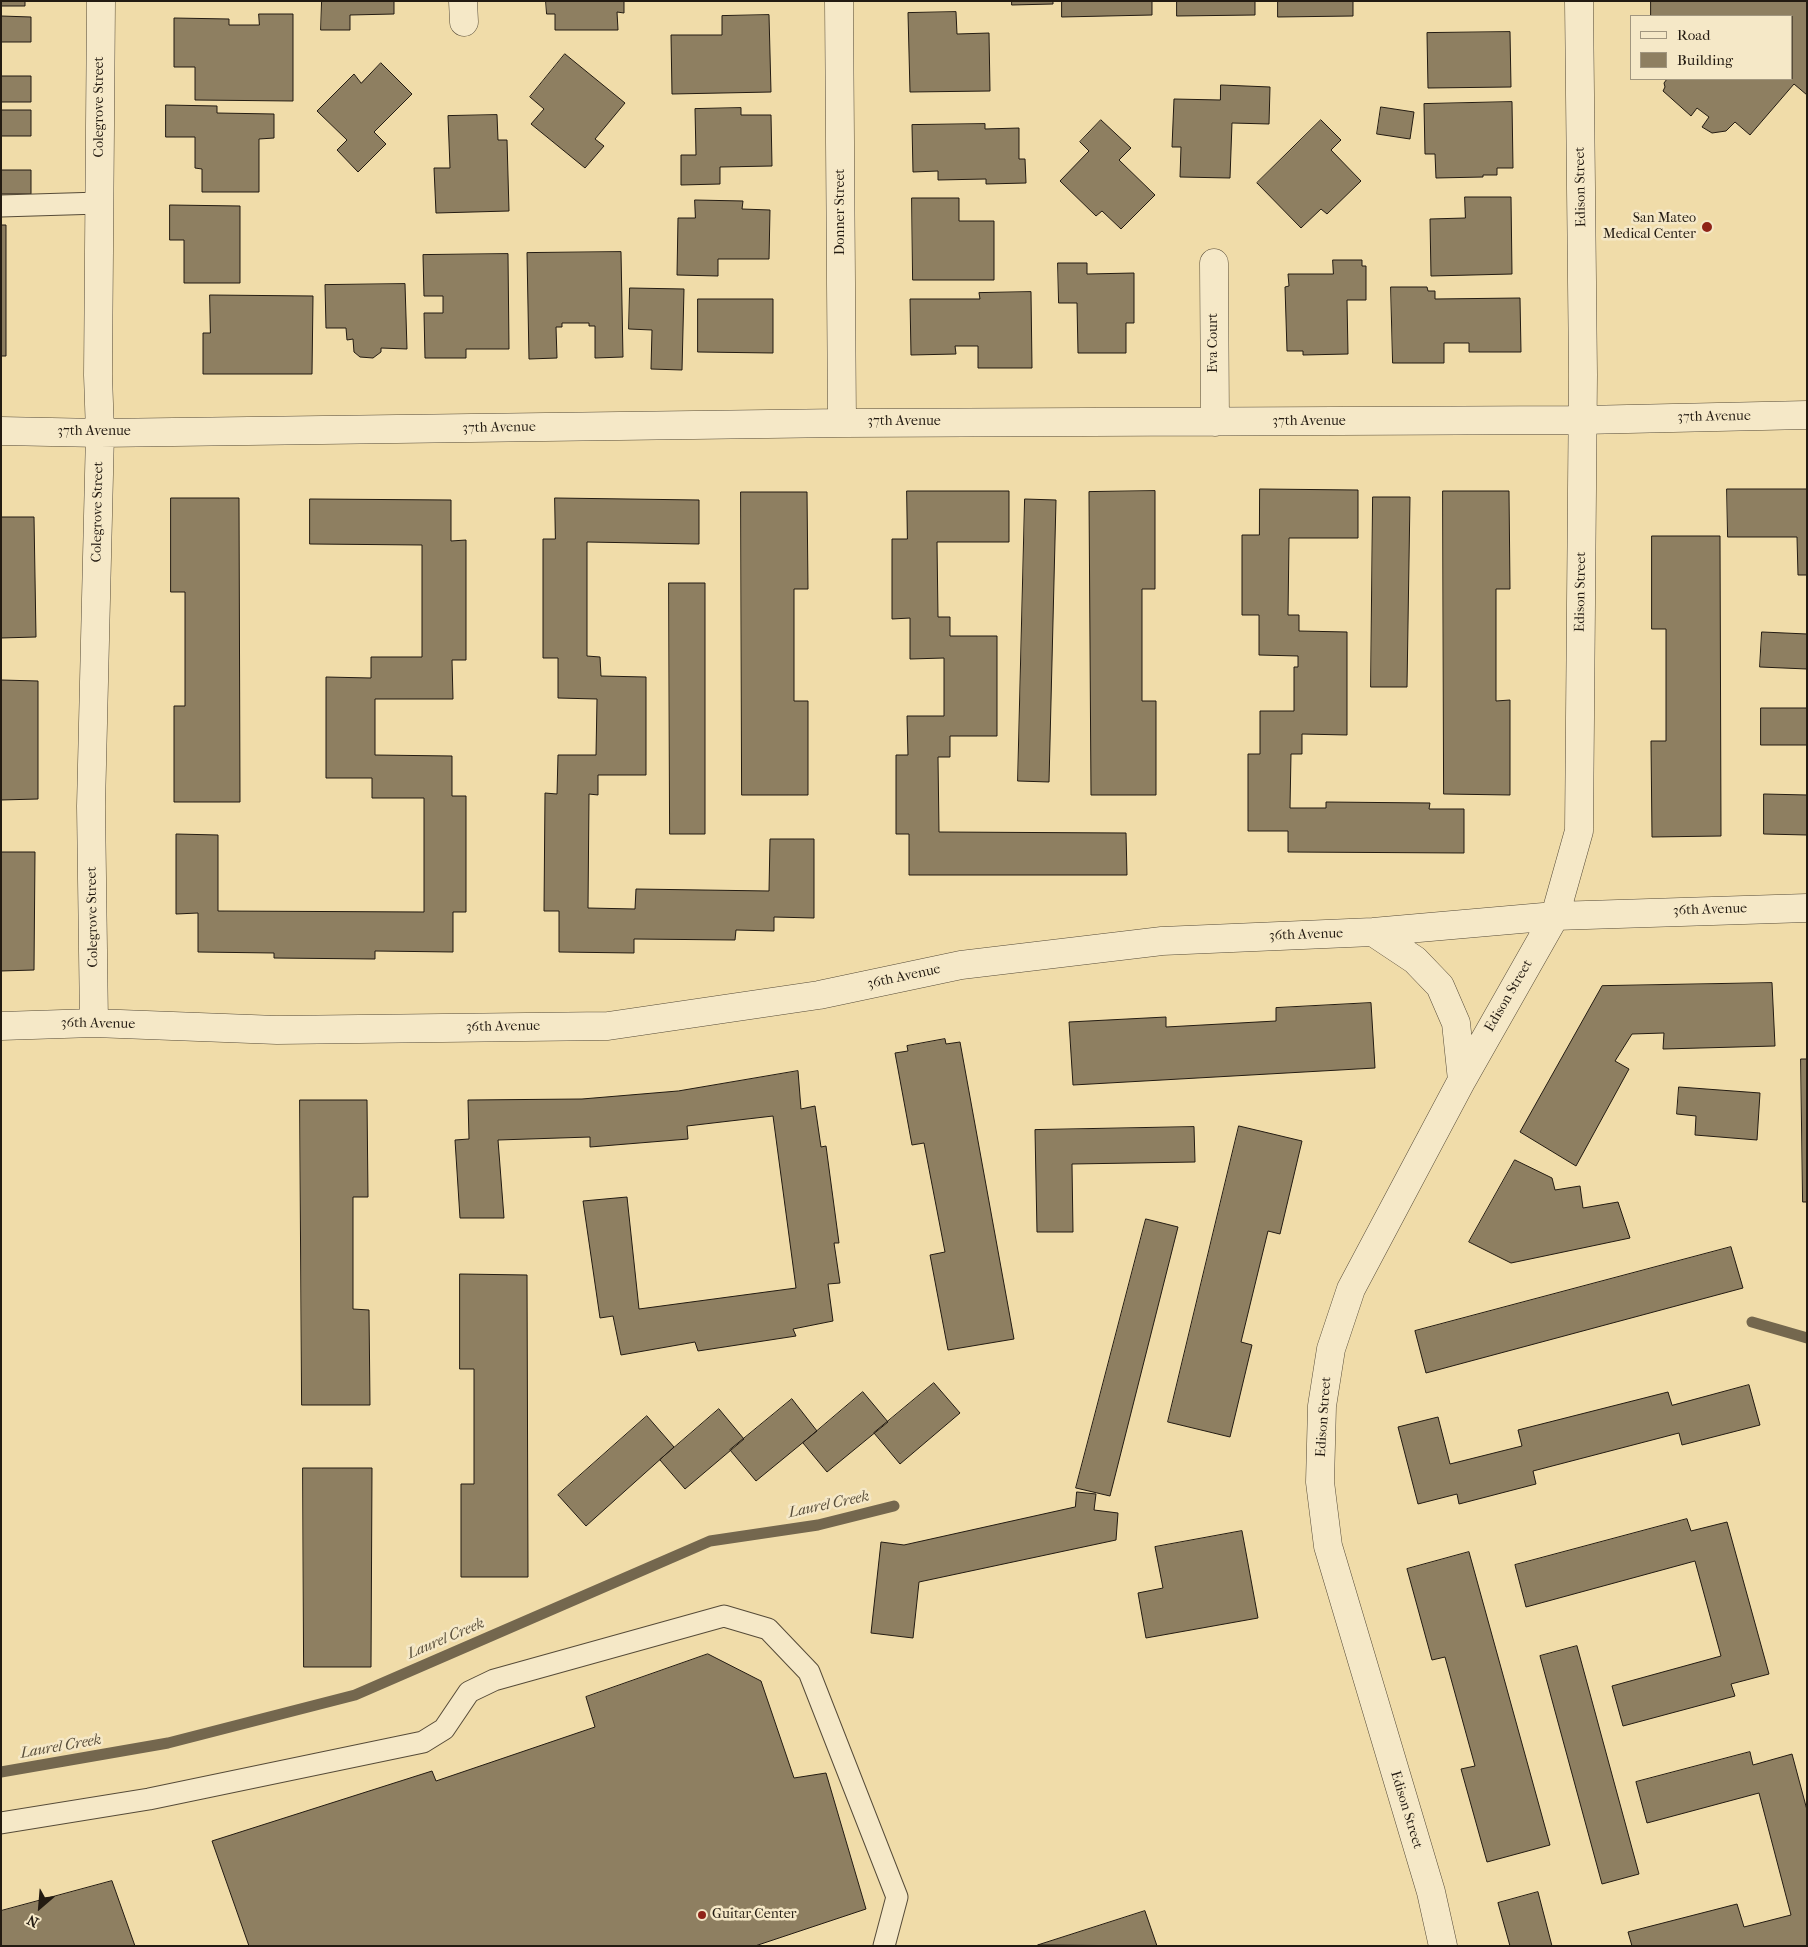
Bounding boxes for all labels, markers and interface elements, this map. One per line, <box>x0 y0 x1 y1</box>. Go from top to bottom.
legend <box>1630 15 1793 80</box>
text: Road <box>1677 26 1710 44</box>
text: Building <box>1677 51 1733 69</box>
street label: Colegrove Street <box>92 57 108 157</box>
street label: Edison Street <box>1572 147 1590 227</box>
street label: Donner Street <box>833 169 849 255</box>
place label: San Mateo Medical Center <box>1603 211 1696 243</box>
marker: San Mateo Medical Center <box>1700 220 1714 234</box>
street label: Eva Court <box>1206 313 1222 373</box>
street label: 37th Avenue <box>1677 408 1751 426</box>
street label: 37th Avenue <box>867 414 941 430</box>
street label: 37th Avenue <box>1272 414 1346 430</box>
street label: 37th Avenue <box>462 419 536 437</box>
street label: 37th Avenue <box>57 424 131 440</box>
street label: Colegrove Street <box>89 461 107 563</box>
street label: Edison Street <box>1572 552 1590 632</box>
street label: Colegrove Street <box>84 866 102 968</box>
street label: 36th Avenue <box>1673 900 1747 920</box>
street label: 36th Avenue <box>1269 925 1343 945</box>
street label: Edison Street <box>1482 957 1536 1035</box>
street label: 36th Avenue <box>866 961 942 993</box>
street label: 36th Avenue <box>61 1015 135 1033</box>
street label: 36th Avenue <box>466 1018 540 1036</box>
street label: Edison Street <box>1313 1376 1335 1458</box>
water label: Laurel Creek <box>787 1488 871 1522</box>
water label: Laurel Creek <box>405 1615 487 1663</box>
water label: Laurel Creek <box>19 1731 103 1763</box>
street label: Edison Street <box>1386 1769 1426 1851</box>
north arrow <box>15 1882 65 1932</box>
place label: Guitar Center <box>712 1907 797 1923</box>
marker: Guitar Center <box>696 1909 708 1921</box>
text: N <box>24 1911 42 1931</box>

